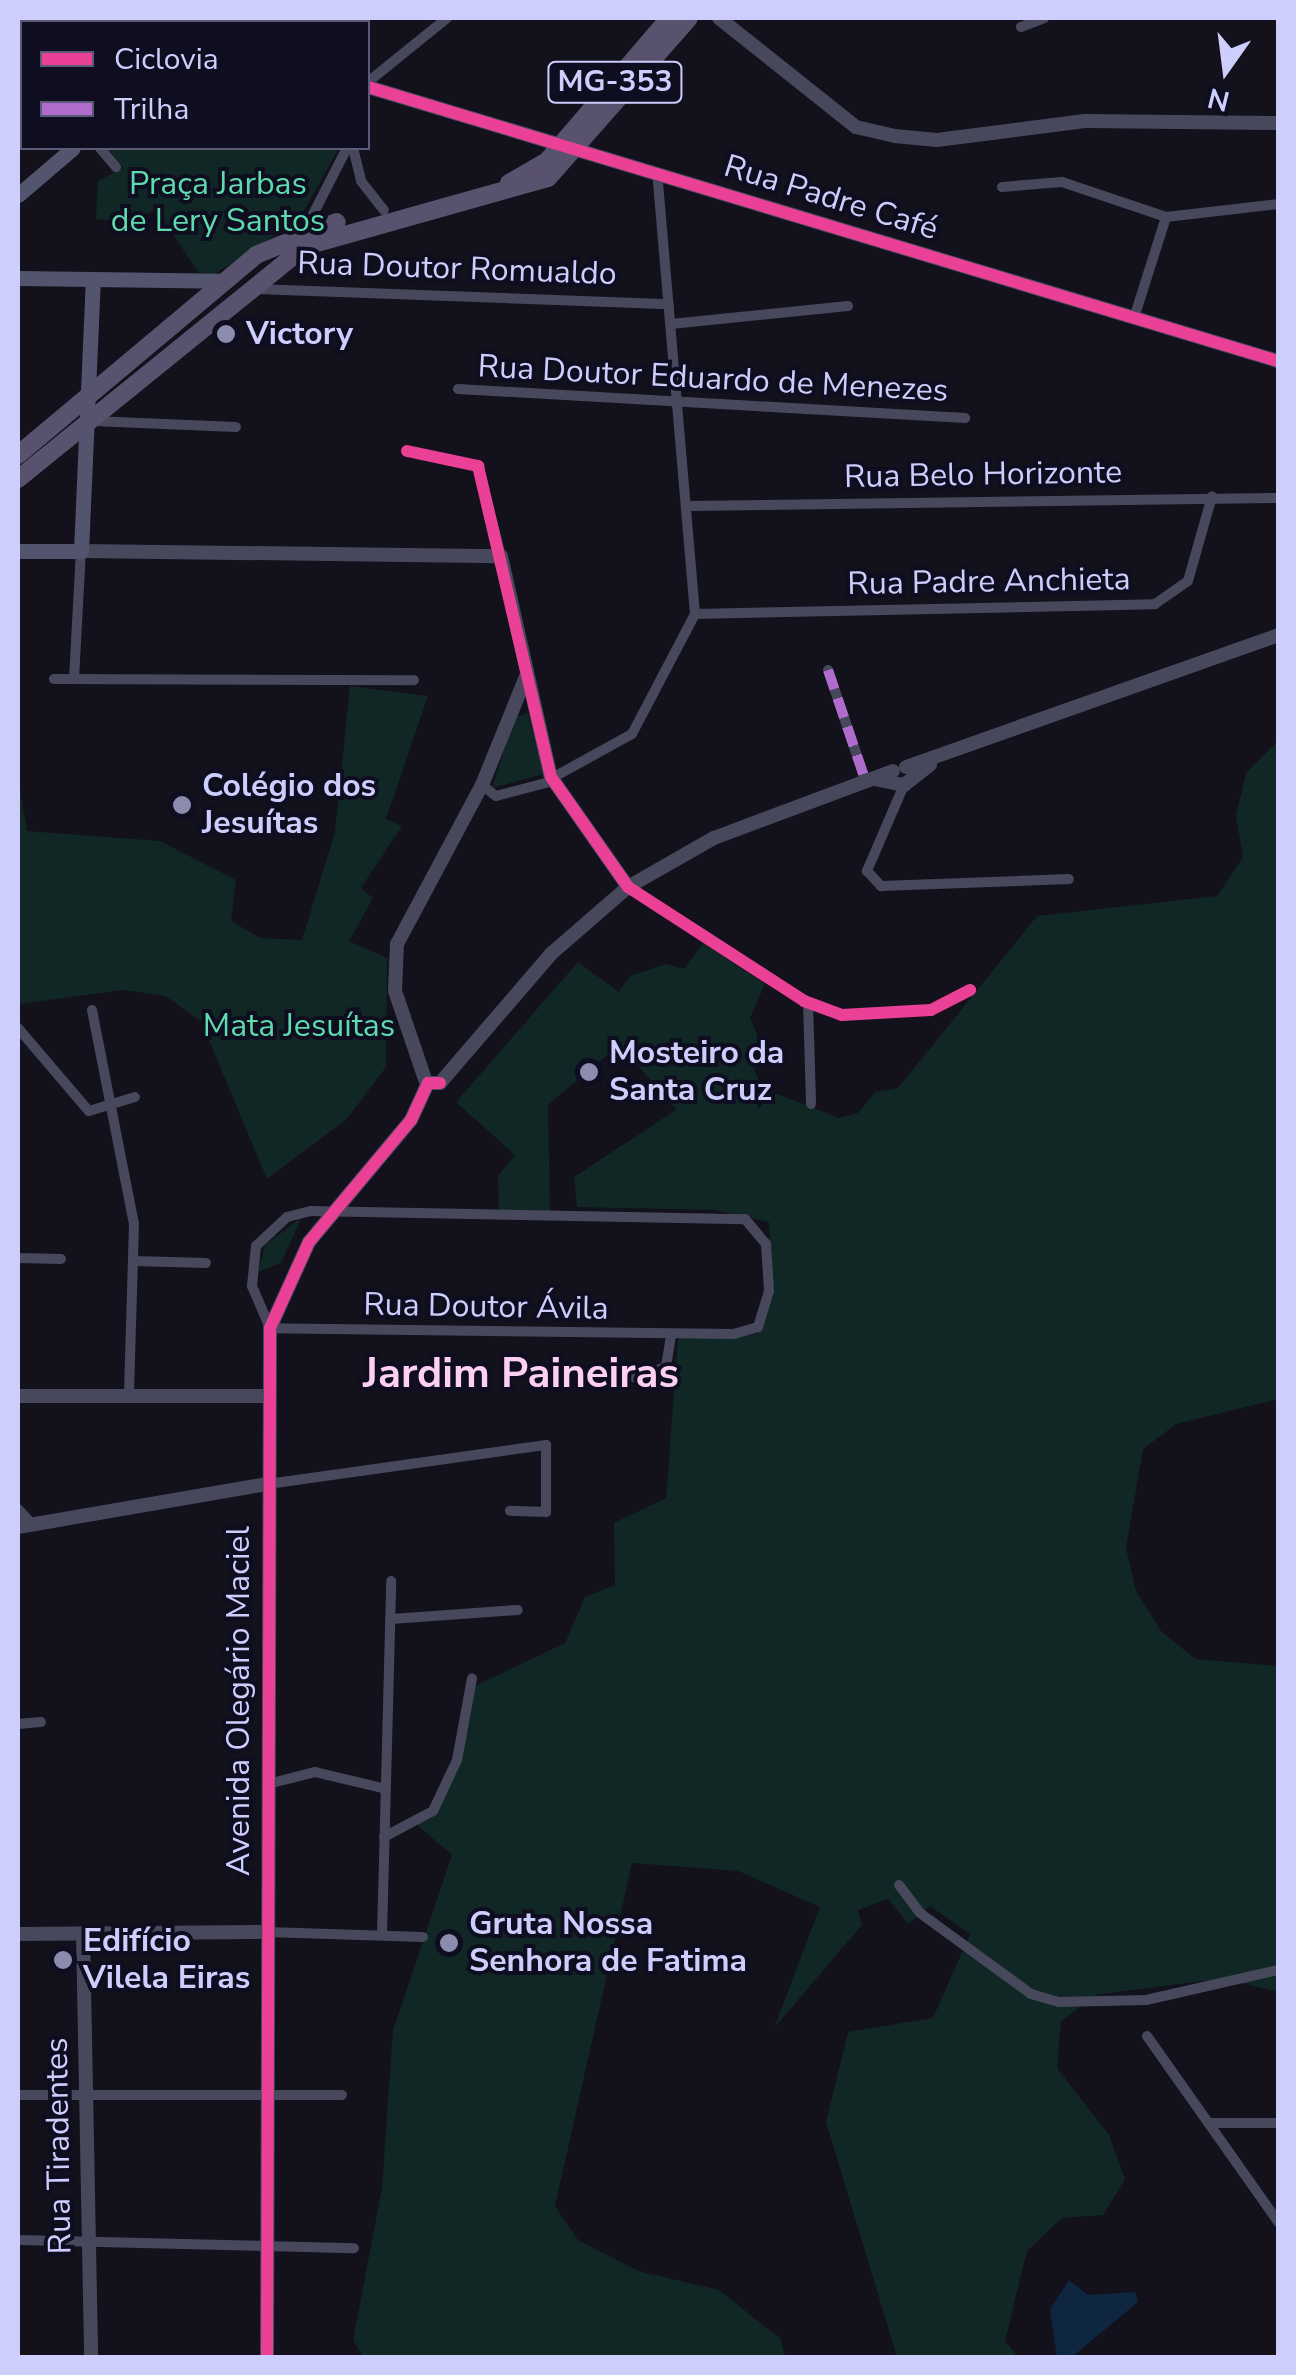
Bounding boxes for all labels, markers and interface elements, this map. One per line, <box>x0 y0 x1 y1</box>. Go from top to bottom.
legend <box>20 20 370 150</box>
north arrow <box>1176 20 1276 120</box>
text: Ciclovia <box>114 39 219 80</box>
road number: MG-353 <box>545 57 685 107</box>
text: N <box>1204 78 1234 120</box>
text: Trilha <box>114 89 189 130</box>
street label: Rua Padre Café <box>720 147 942 249</box>
park label: Praça Jarbas de Lery Santos <box>111 166 325 241</box>
street label: Rua Doutor Romualdo <box>297 244 617 294</box>
place label: Victory <box>246 315 353 353</box>
marker: Victory <box>215 323 237 345</box>
street label: Rua Doutor Eduardo de Menezes <box>477 348 949 410</box>
street label: Rua Belo Horizonte <box>844 453 1122 497</box>
street label: Rua Padre Anchieta <box>847 560 1131 604</box>
place label: Colégio dos Jesuítas <box>202 768 376 843</box>
marker: Colégio dos Jesuítas <box>171 794 193 816</box>
park label: Mata Jesuítas <box>203 1007 395 1045</box>
place label: Mosteiro da Santa Cruz <box>609 1035 784 1110</box>
marker: Mosteiro da Santa Cruz <box>578 1061 600 1083</box>
street label: Rua Doutor Ávila <box>363 1286 609 1328</box>
district label: Jardim Paineiras <box>363 1349 679 1399</box>
street label: Avenida Olegário Maciel <box>220 1526 258 1876</box>
place label: Gruta Nossa Senhora de Fatima <box>469 1906 747 1981</box>
place label: Edifício Vilela Eiras <box>83 1923 250 1998</box>
marker: Gruta Nossa Senhora de Fatima <box>438 1932 460 1954</box>
marker: Edifício Vilela Eiras <box>52 1949 74 1971</box>
street label: Rua Tiradentes <box>38 2037 80 2255</box>

